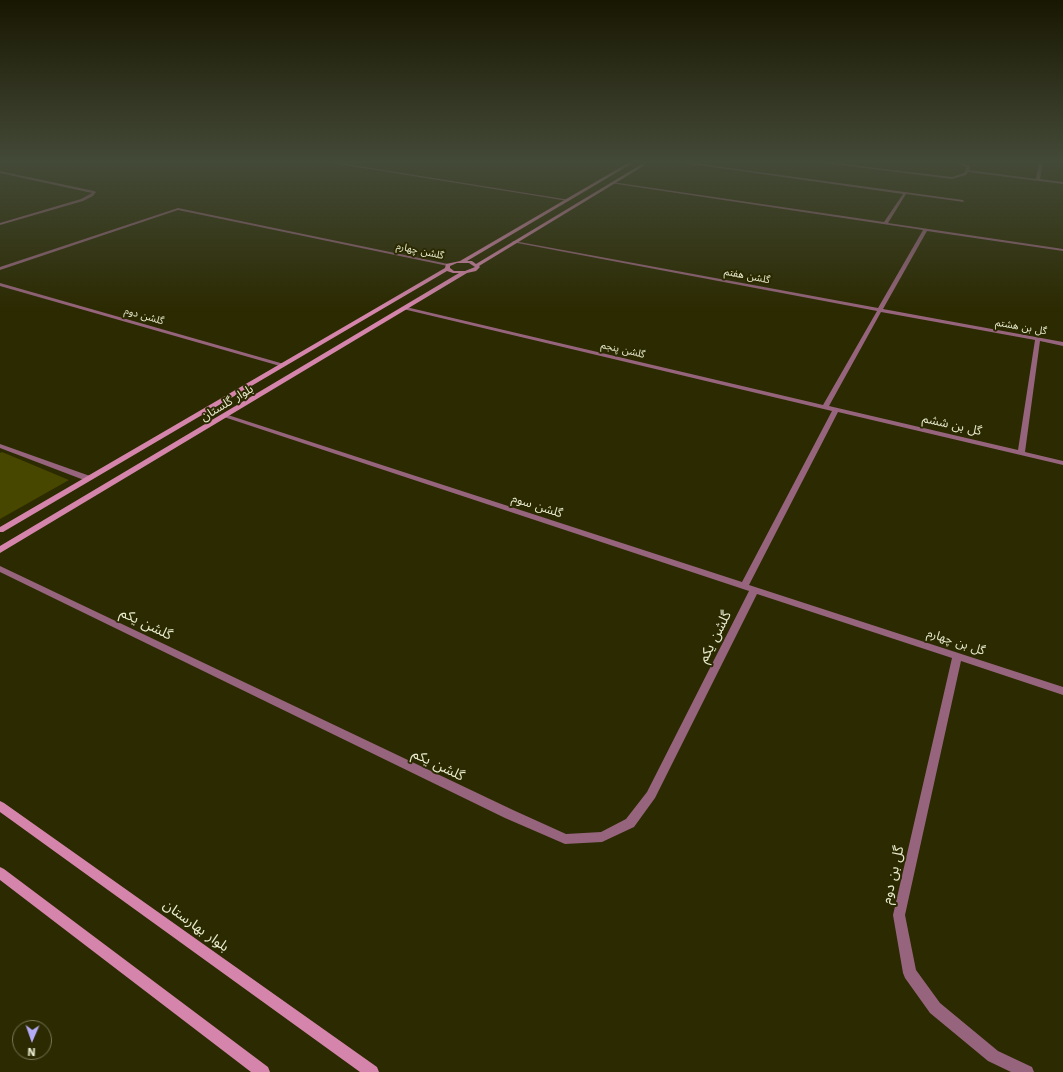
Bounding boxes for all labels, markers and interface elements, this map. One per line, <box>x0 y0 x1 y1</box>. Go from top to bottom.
street label: گلشن چهارم <box>395 240 445 262</box>
street label: گلشن هفتم <box>723 266 771 286</box>
street label: گلشن دوم <box>123 305 165 327</box>
street label: گل بن هشتم <box>994 317 1048 337</box>
street label: گلشن پنجم <box>600 339 646 361</box>
street label: بلوار گلستان <box>198 382 256 424</box>
street label: گل بن ششم <box>921 411 983 439</box>
street label: گلشن سوم <box>510 491 564 521</box>
street label: گلشن یکم <box>117 604 175 644</box>
street label: گلشن یکم <box>695 608 735 666</box>
street label: گل بن چهارم <box>925 626 987 658</box>
street label: گلشن یکم <box>409 745 467 785</box>
street label: گل بن دوم <box>878 844 908 906</box>
street label: بلوار بهارستان <box>160 896 232 956</box>
north arrow <box>12 1020 52 1060</box>
text: N <box>27 1045 36 1058</box>

